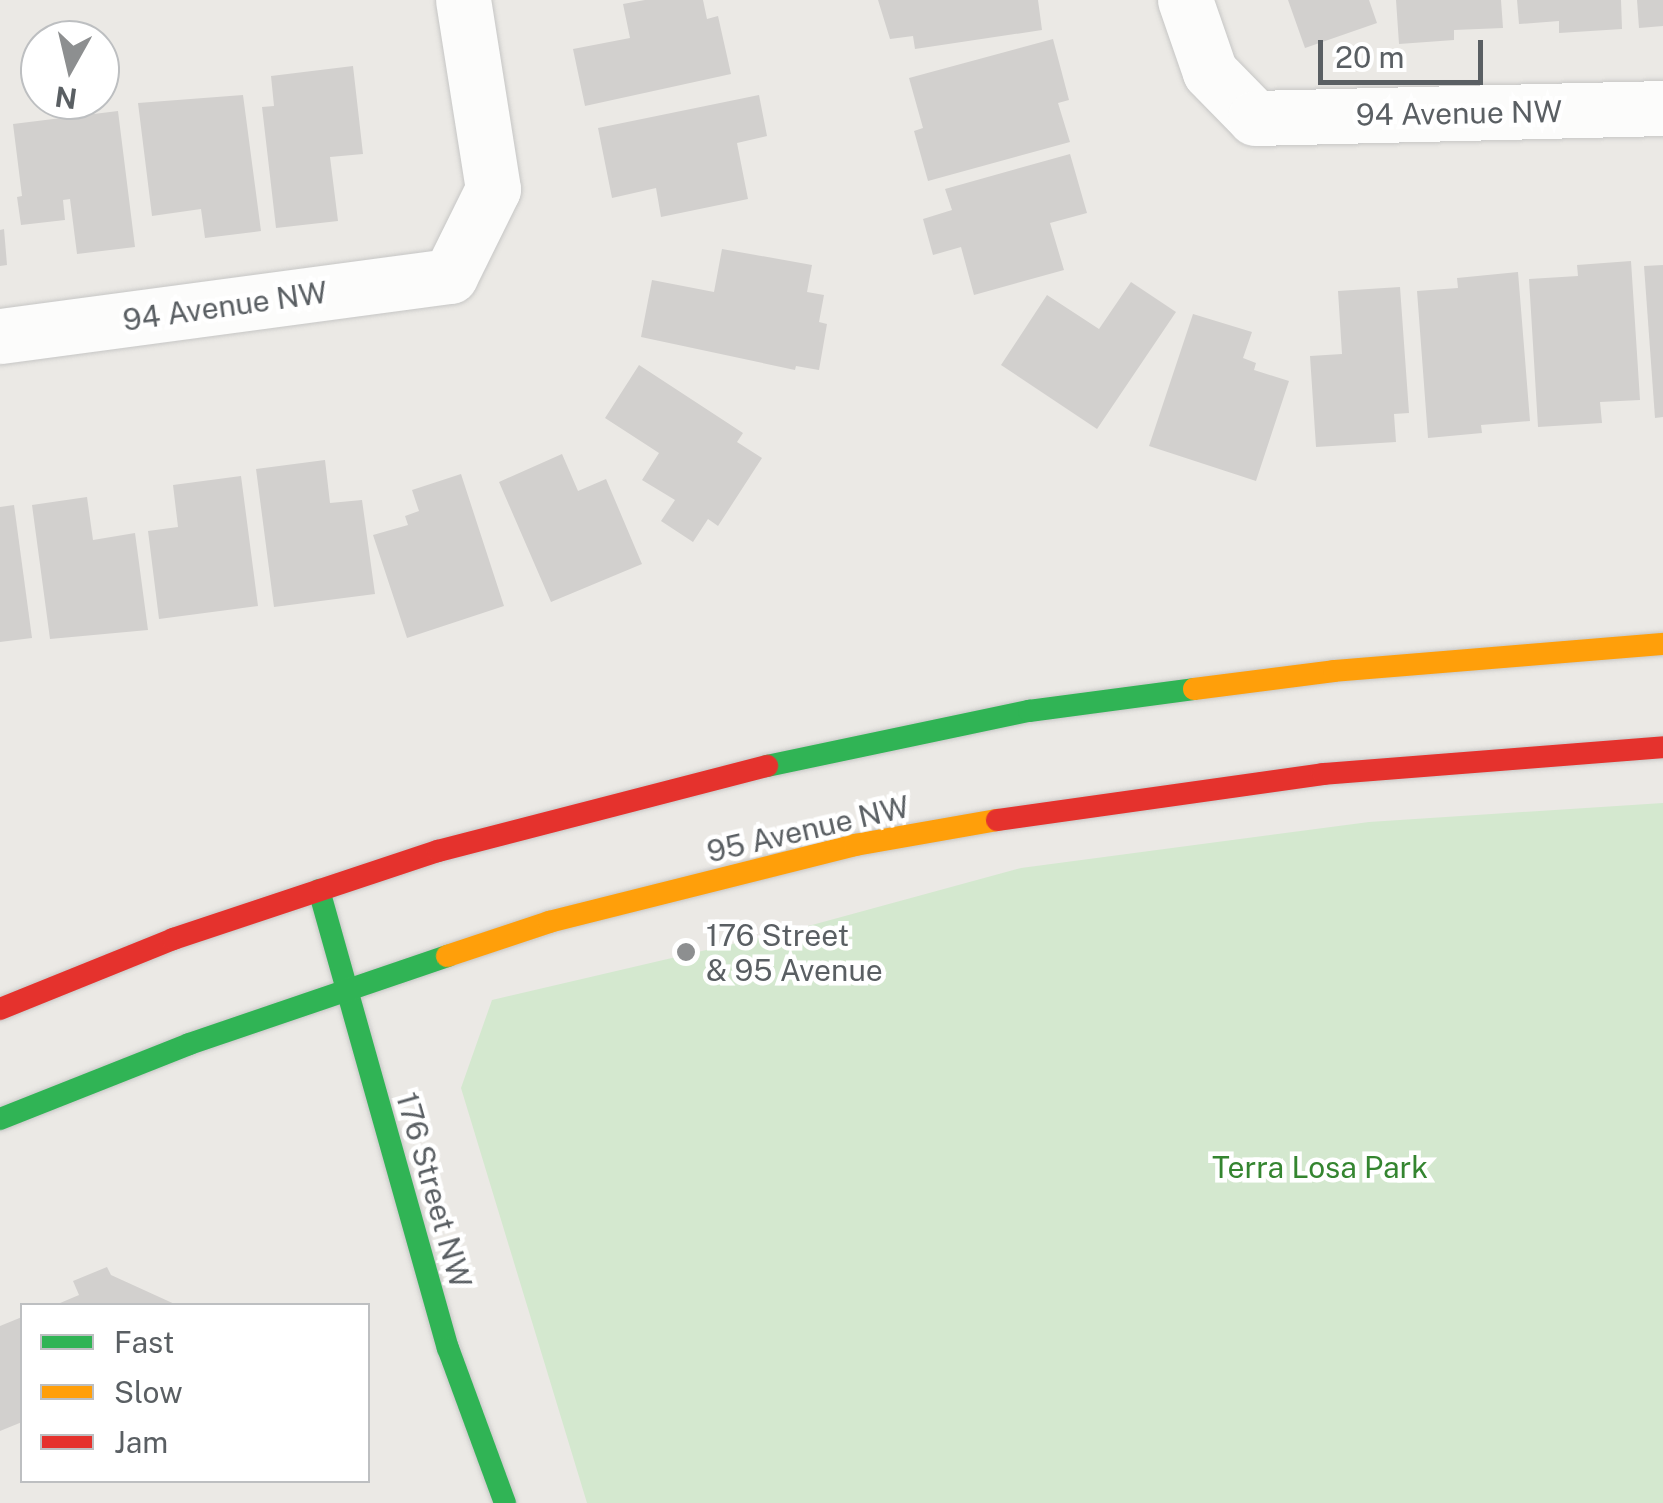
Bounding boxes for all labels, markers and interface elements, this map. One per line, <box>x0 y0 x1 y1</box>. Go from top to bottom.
north arrow <box>20 20 120 120</box>
scale bar <box>1323 20 1488 82</box>
text: 20 m <box>1335 39 1404 75</box>
text: N <box>53 80 79 116</box>
street label: 94 Avenue NW <box>1356 93 1562 133</box>
street label: 94 Avenue NW <box>120 274 330 338</box>
street label: 95 Avenue NW <box>703 788 913 870</box>
place label: 176 Street & 95 Avenue <box>706 917 883 988</box>
marker: 176 Street & 95 Avenue <box>675 941 697 963</box>
street label: 176 Street NW <box>389 1088 479 1292</box>
park label: Terra Losa Park <box>1212 1149 1428 1185</box>
legend <box>20 1303 370 1483</box>
text: Fast <box>114 1324 174 1360</box>
text: Slow <box>114 1374 183 1410</box>
text: Jam <box>114 1424 168 1460</box>

